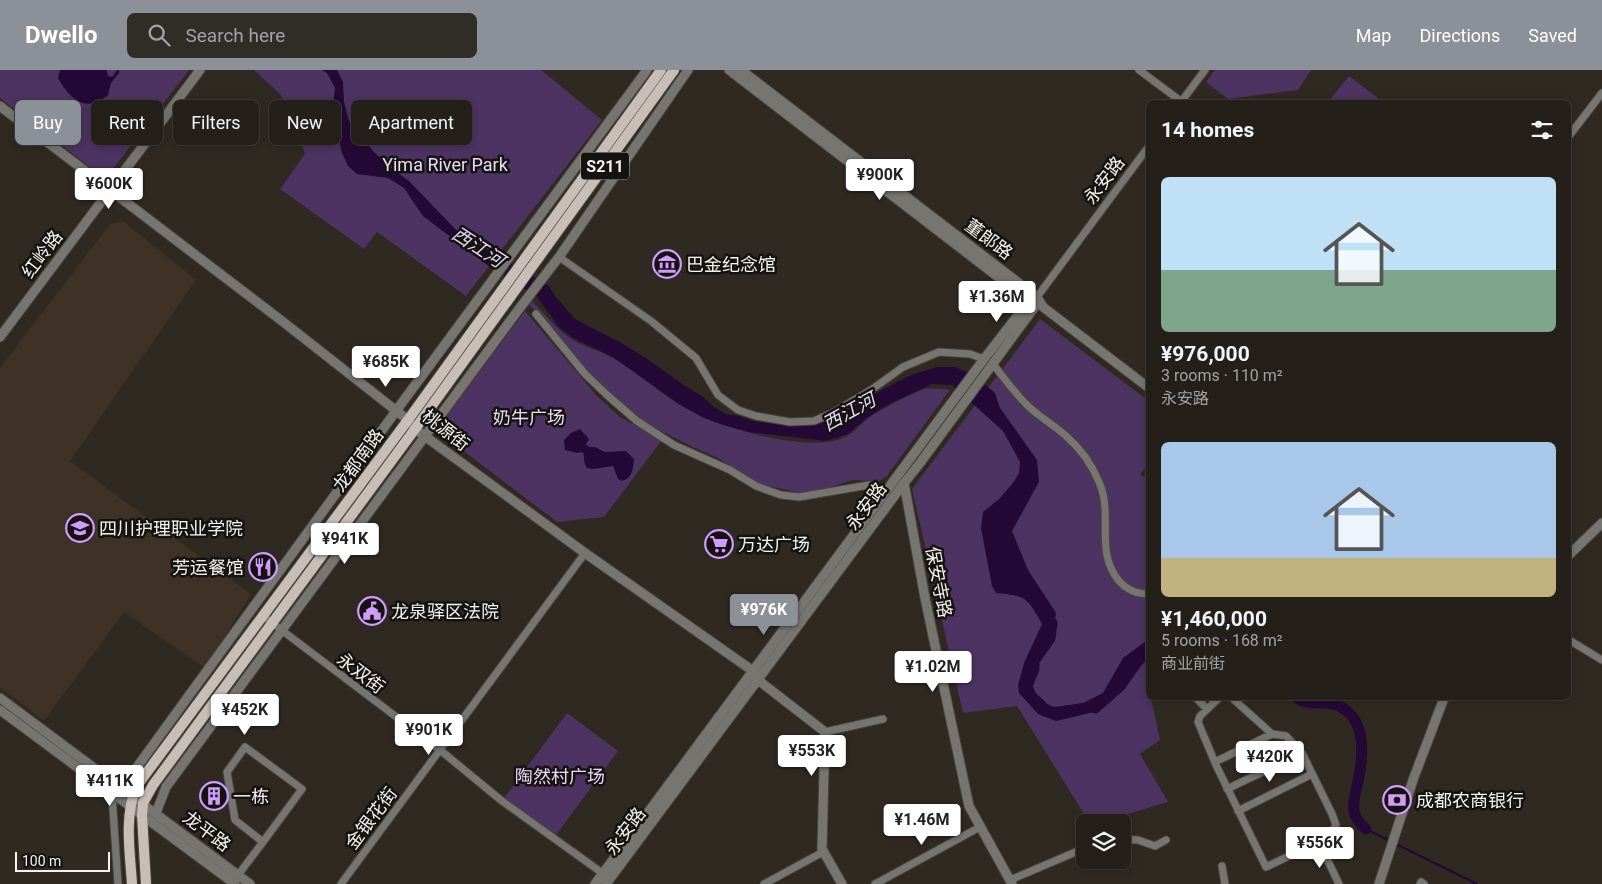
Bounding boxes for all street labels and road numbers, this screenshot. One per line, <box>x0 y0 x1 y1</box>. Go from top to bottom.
road number: S211 <box>581 152 629 180</box>
street label: 永安路 <box>1079 152 1129 208</box>
street label: 董郞路 <box>961 214 1017 264</box>
street label: 红岭路 <box>17 226 67 282</box>
street label: 桃源街 <box>418 405 474 455</box>
street label: 龙都南路 <box>328 425 388 495</box>
street label: 永安路 <box>841 478 891 534</box>
street label: 保安寺路 <box>922 545 956 619</box>
street label: 永双街 <box>333 648 389 698</box>
street label: 金银花街 <box>341 783 401 853</box>
street label: 永安路 <box>600 803 650 859</box>
street label: 龙平路 <box>179 806 235 856</box>

